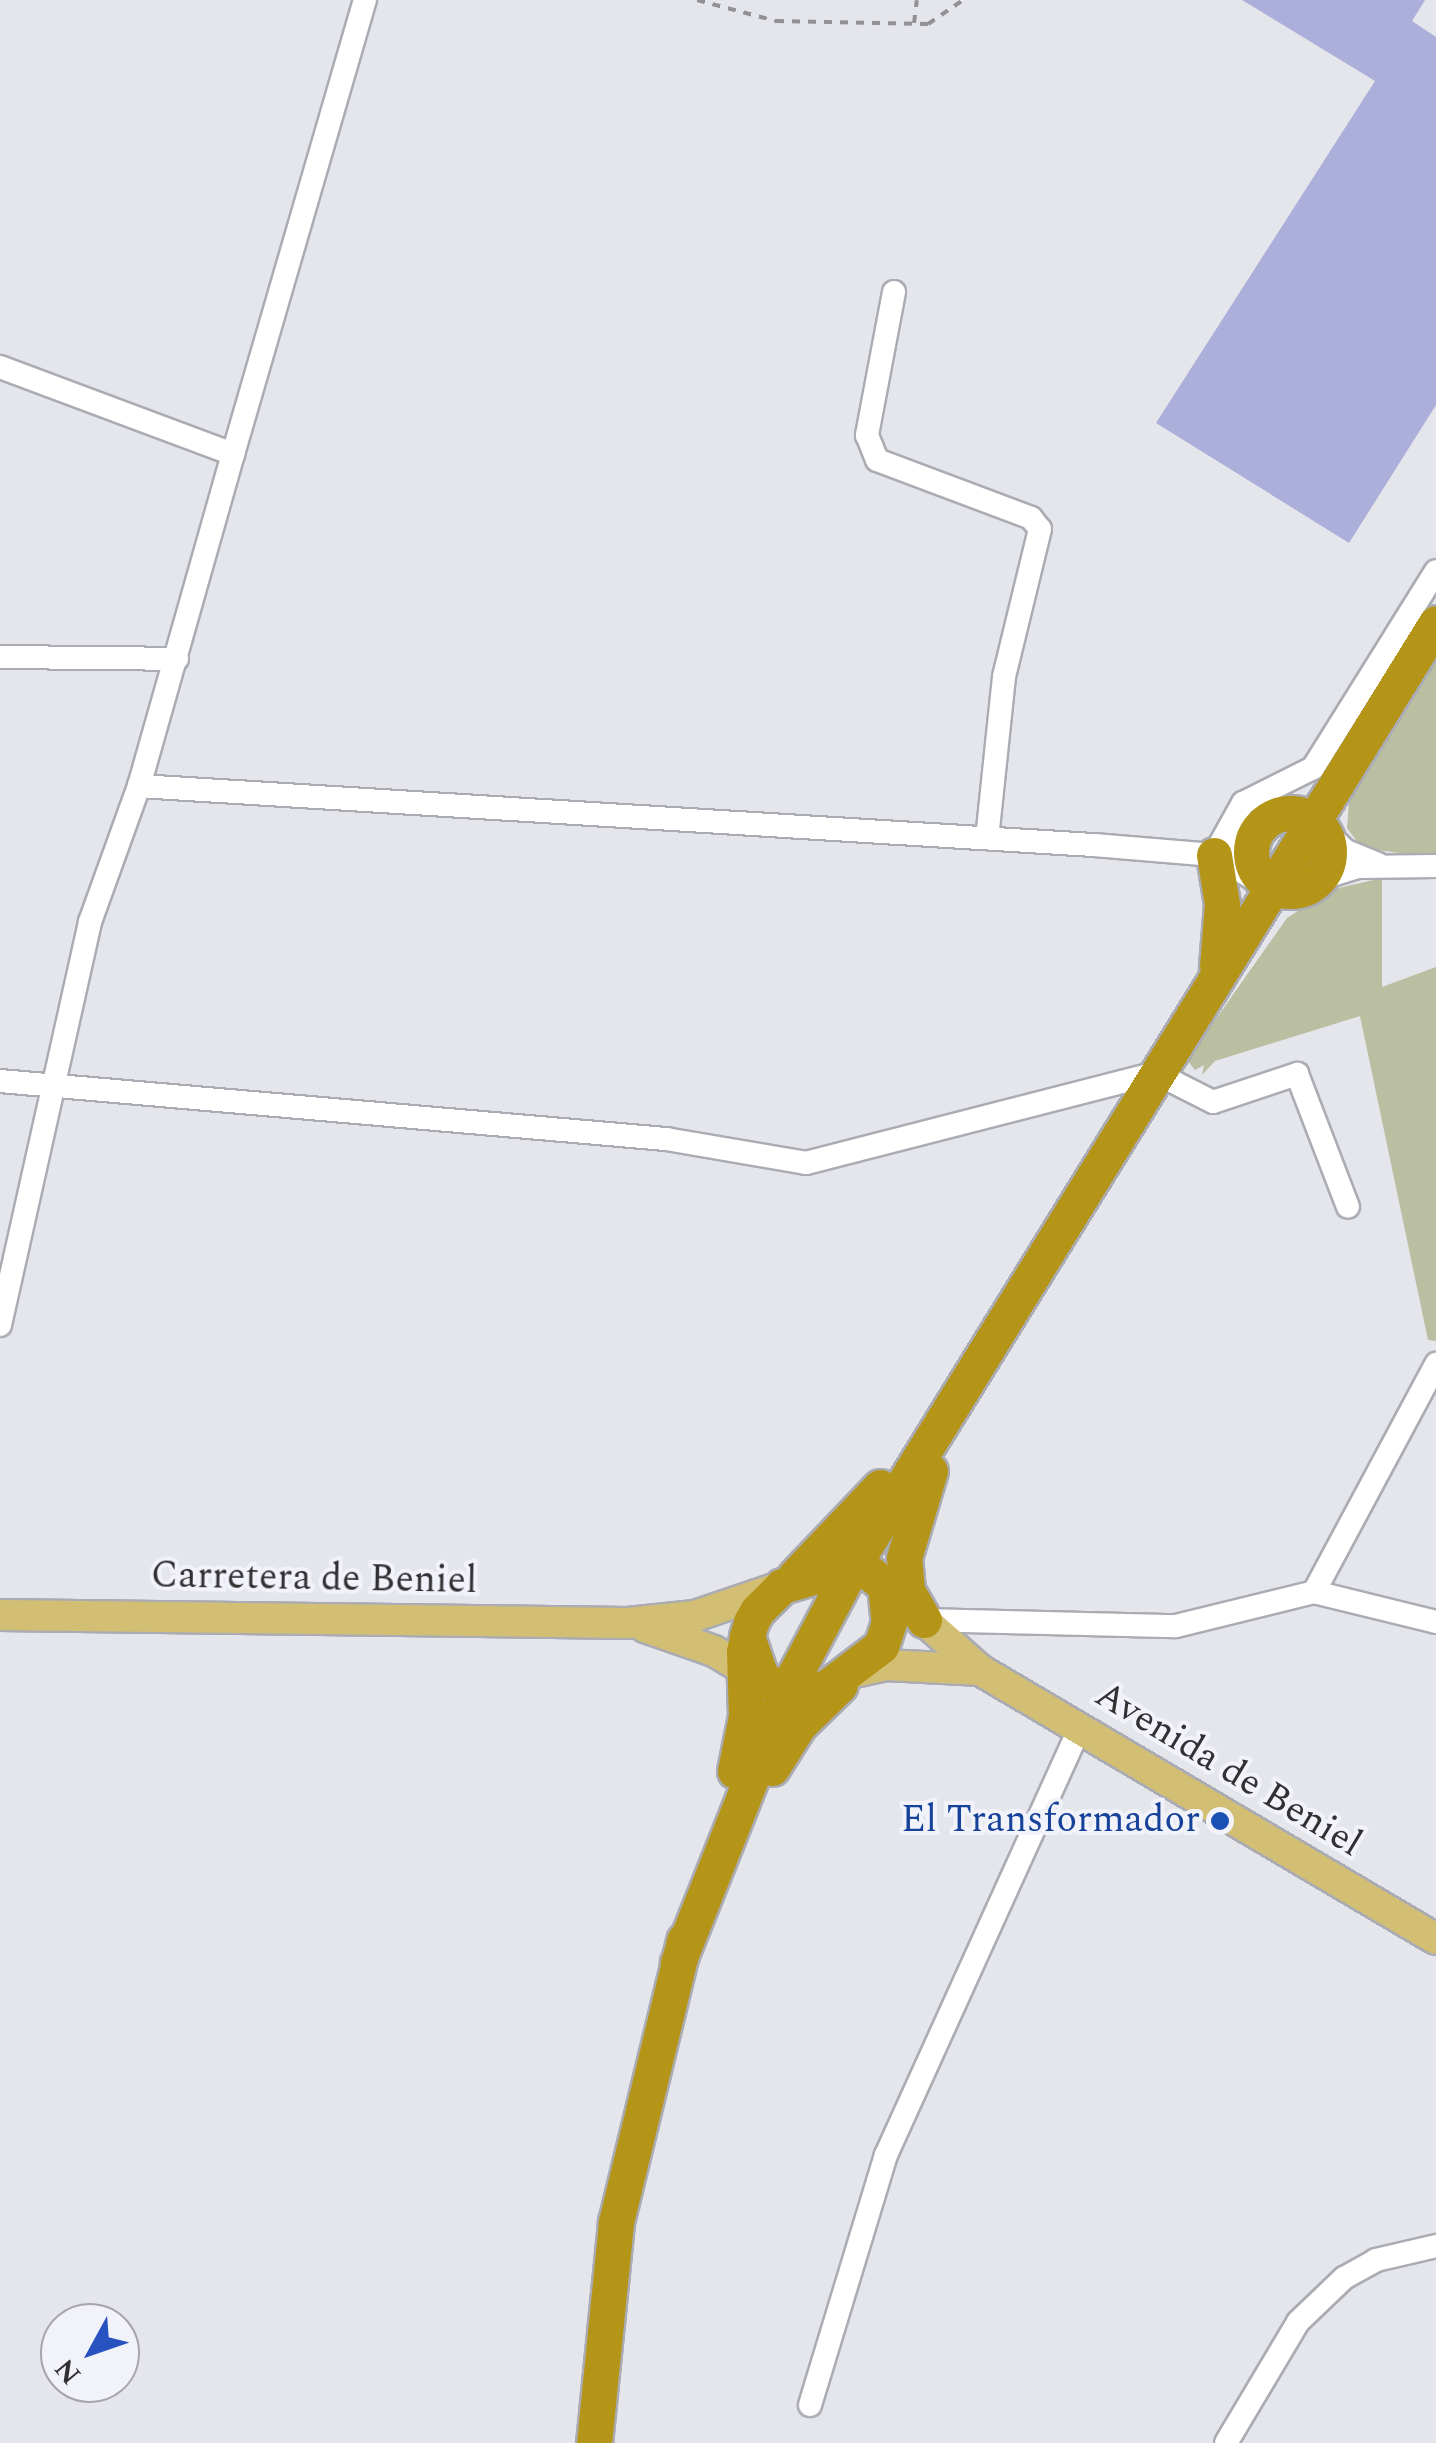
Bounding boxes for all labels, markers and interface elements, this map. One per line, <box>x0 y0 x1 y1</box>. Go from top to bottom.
street label: Carretera de Beniel <box>150 1553 478 1605</box>
street label: Avenida de Beniel <box>1086 1672 1370 1868</box>
place label: El Transformador <box>901 1798 1200 1844</box>
marker: El Transformador <box>1209 1810 1231 1832</box>
north arrow <box>40 2303 140 2403</box>
text: N <box>44 2349 92 2394</box>

